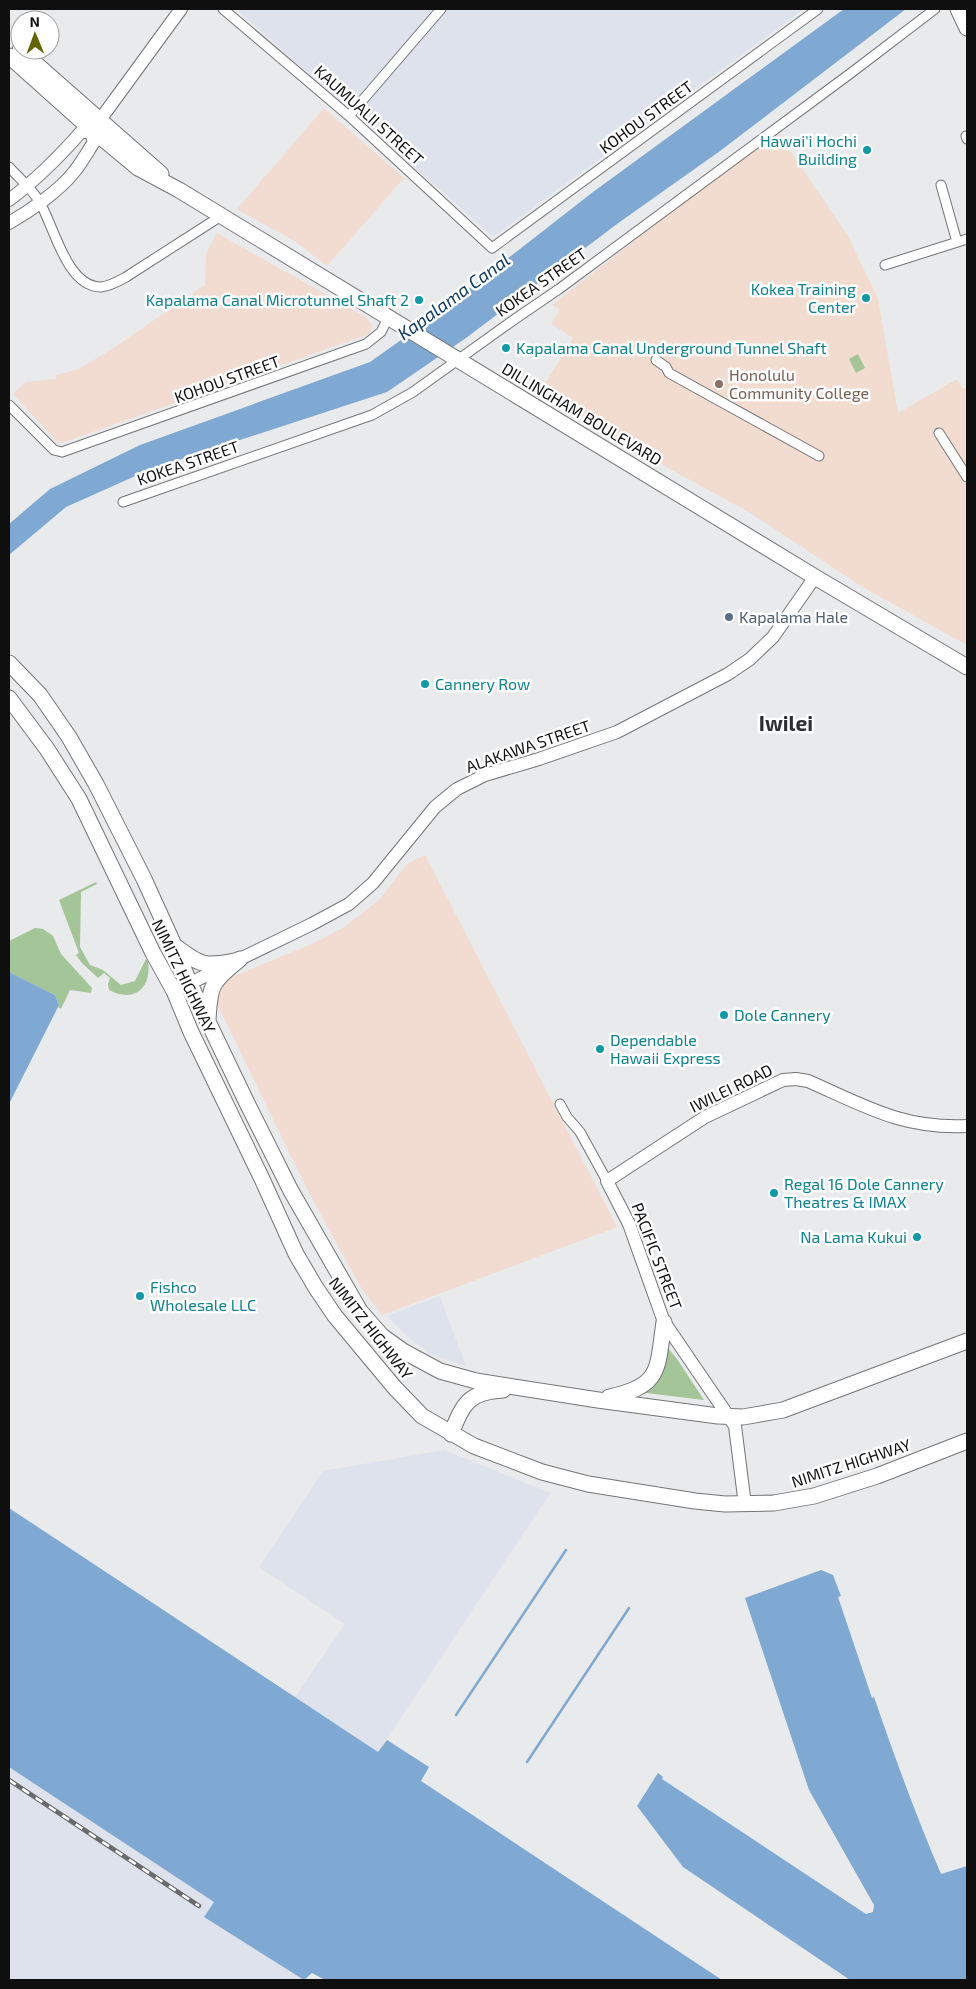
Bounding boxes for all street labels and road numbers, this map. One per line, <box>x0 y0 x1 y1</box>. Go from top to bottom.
street label: KAUMUALII STREET <box>311 61 428 169</box>
street label: KOHOU STREET <box>595 76 696 157</box>
street label: KOKEA STREET <box>492 243 590 320</box>
street label: KOHOU STREET <box>172 351 282 406</box>
street label: DILLINGHAM BOULEVARD <box>499 358 666 469</box>
street label: KOKEA STREET <box>134 436 241 489</box>
street label: ALAKAWA STREET <box>463 715 593 776</box>
street label: NIMITZ HIGHWAY <box>149 916 220 1036</box>
street label: IWILEI ROAD <box>686 1059 775 1116</box>
street label: PACIFIC STREET <box>628 1200 687 1312</box>
street label: NIMITZ HIGHWAY <box>326 1273 417 1382</box>
street label: NIMITZ HIGHWAY <box>789 1434 913 1491</box>

